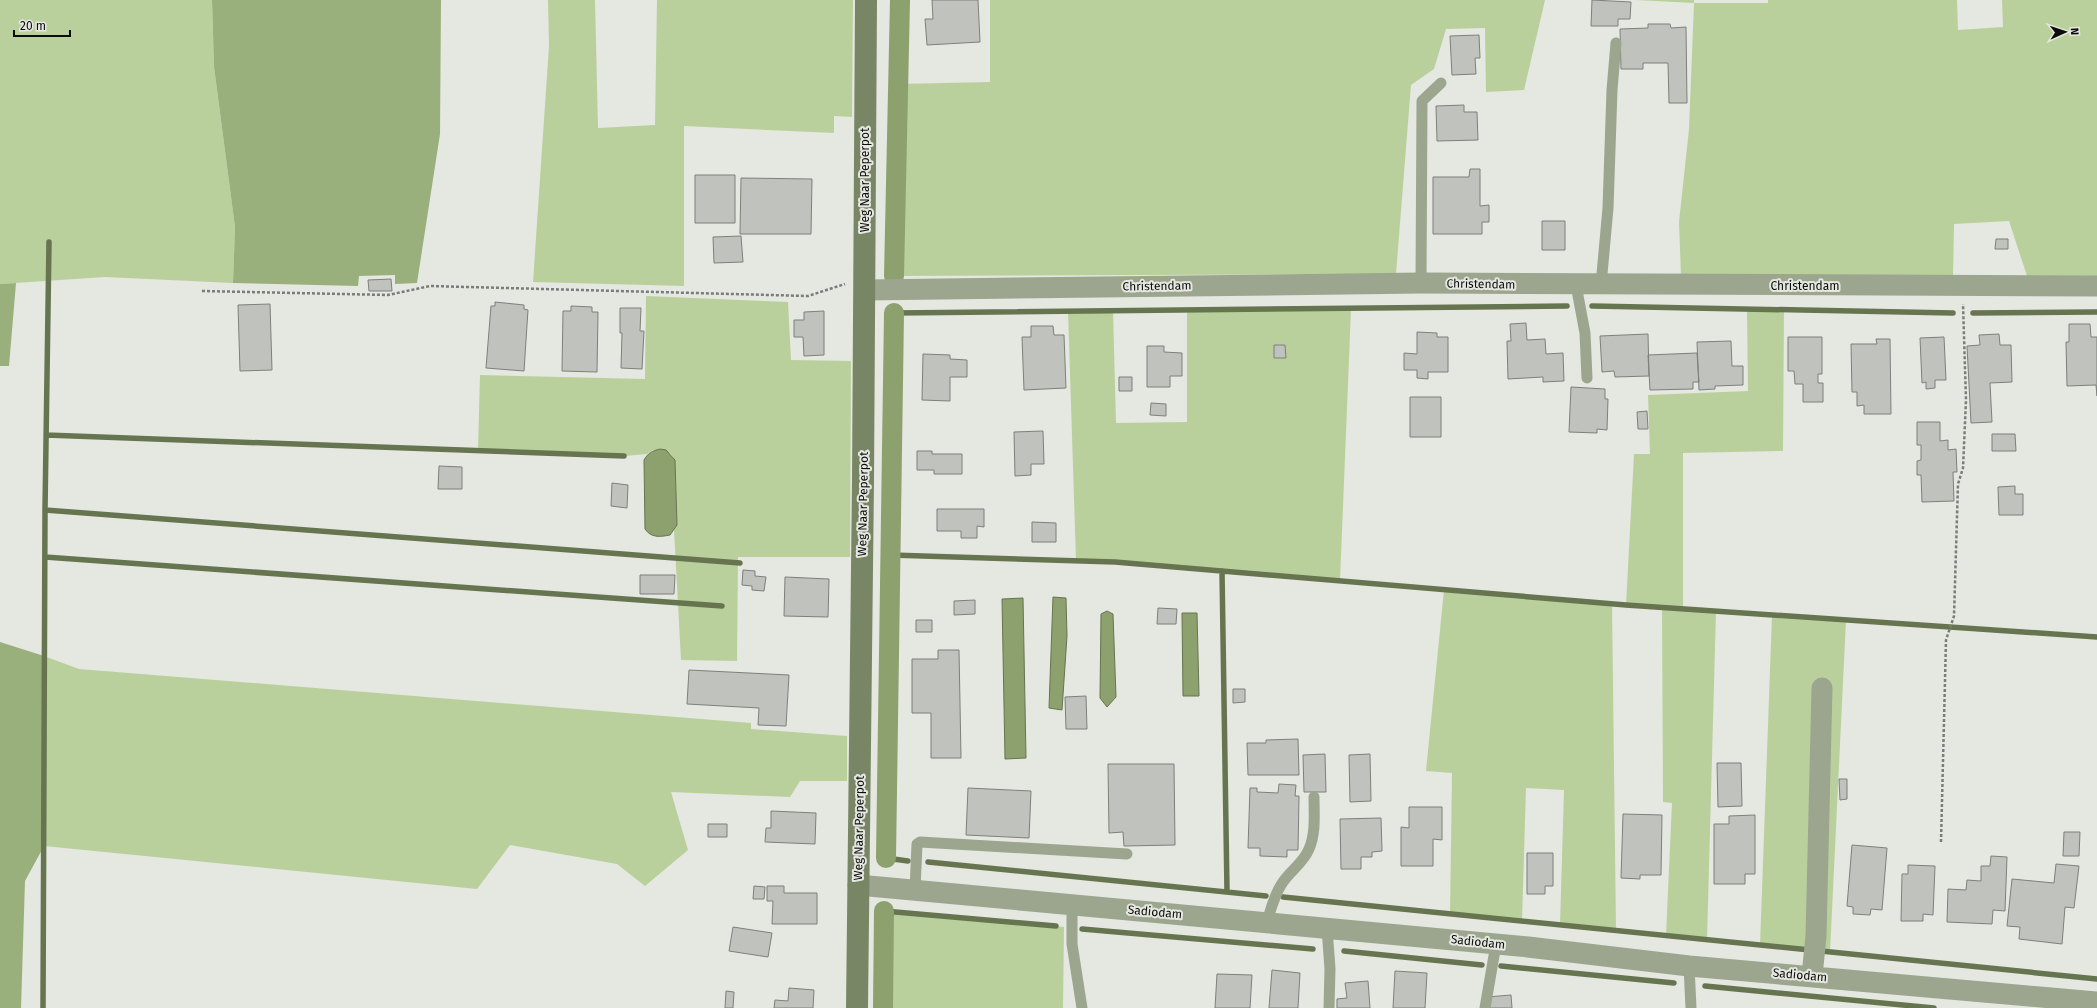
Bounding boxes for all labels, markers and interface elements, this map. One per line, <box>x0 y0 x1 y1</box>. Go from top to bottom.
scale bar <box>14 12 70 38</box>
north arrow <box>2045 12 2085 52</box>
text: 20 m <box>20 19 46 33</box>
text: N <box>2068 28 2081 35</box>
street label: Weg Naar Peperpot <box>858 127 872 232</box>
street label: Christendam <box>1446 276 1516 292</box>
street label: Christendam <box>1122 278 1192 294</box>
street label: Christendam <box>1771 279 1839 293</box>
street label: Weg Naar Peperpot <box>855 451 871 556</box>
street label: Weg Naar Peperpot <box>851 775 867 880</box>
street label: Sadiodam <box>1127 903 1183 921</box>
street label: Sadiodam <box>1450 932 1506 952</box>
street label: Sadiodam <box>1772 966 1828 984</box>

